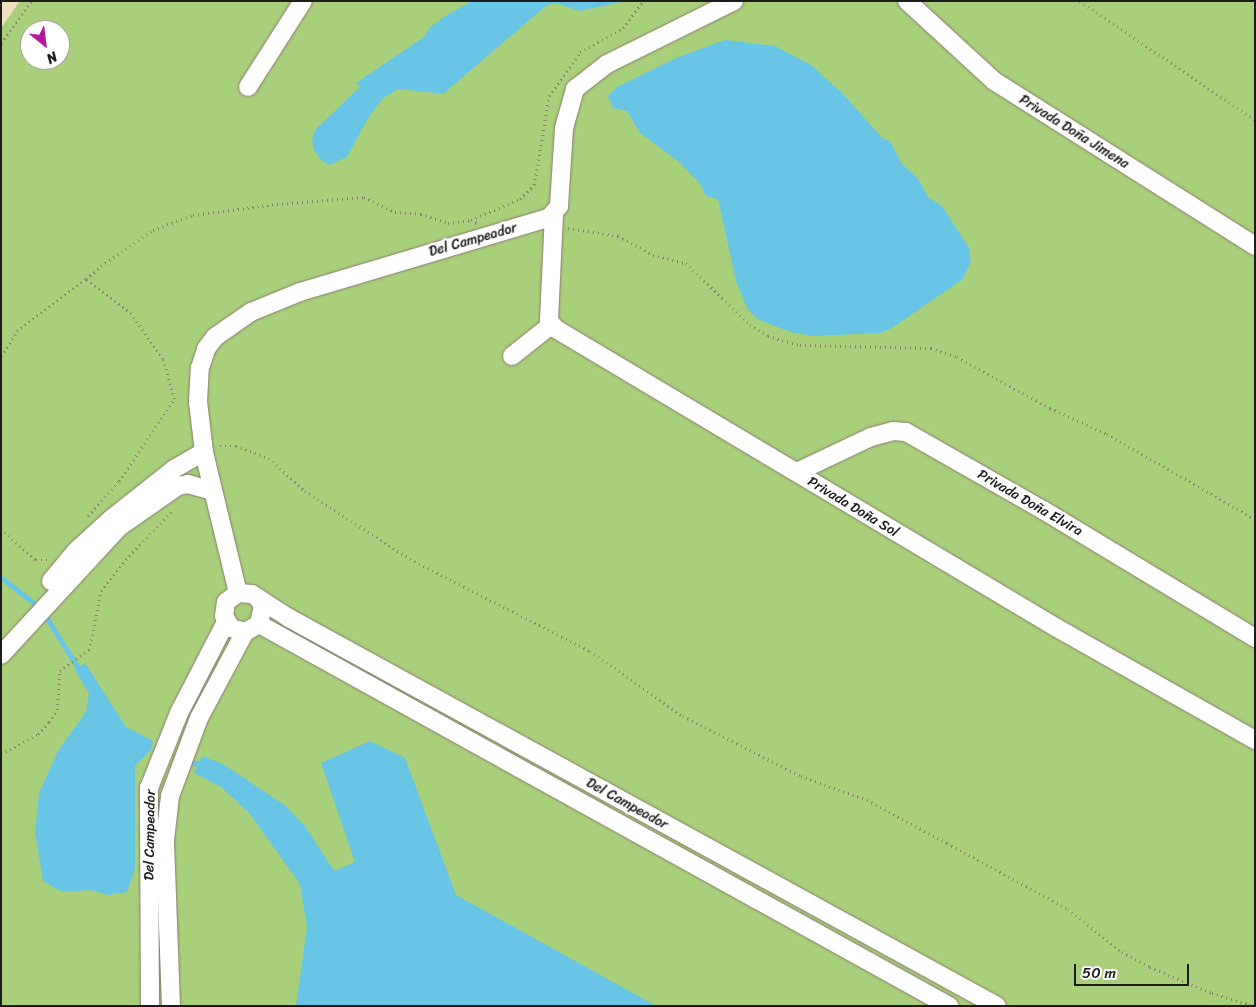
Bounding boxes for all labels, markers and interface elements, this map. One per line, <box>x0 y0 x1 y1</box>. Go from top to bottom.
north arrow <box>20 20 70 70</box>
text: N <box>42 44 62 71</box>
street label: Privada Doña Jimena <box>1016 91 1132 173</box>
street label: Del Campeador <box>427 219 519 261</box>
street label: Privada Doña Elvira <box>975 466 1085 540</box>
street label: Privada Doña Sol <box>804 473 902 541</box>
street label: Del Campeador <box>583 774 671 834</box>
street label: Del Campeador <box>141 789 159 881</box>
scale bar <box>1076 954 1191 986</box>
text: 50 m <box>1082 960 1116 986</box>

